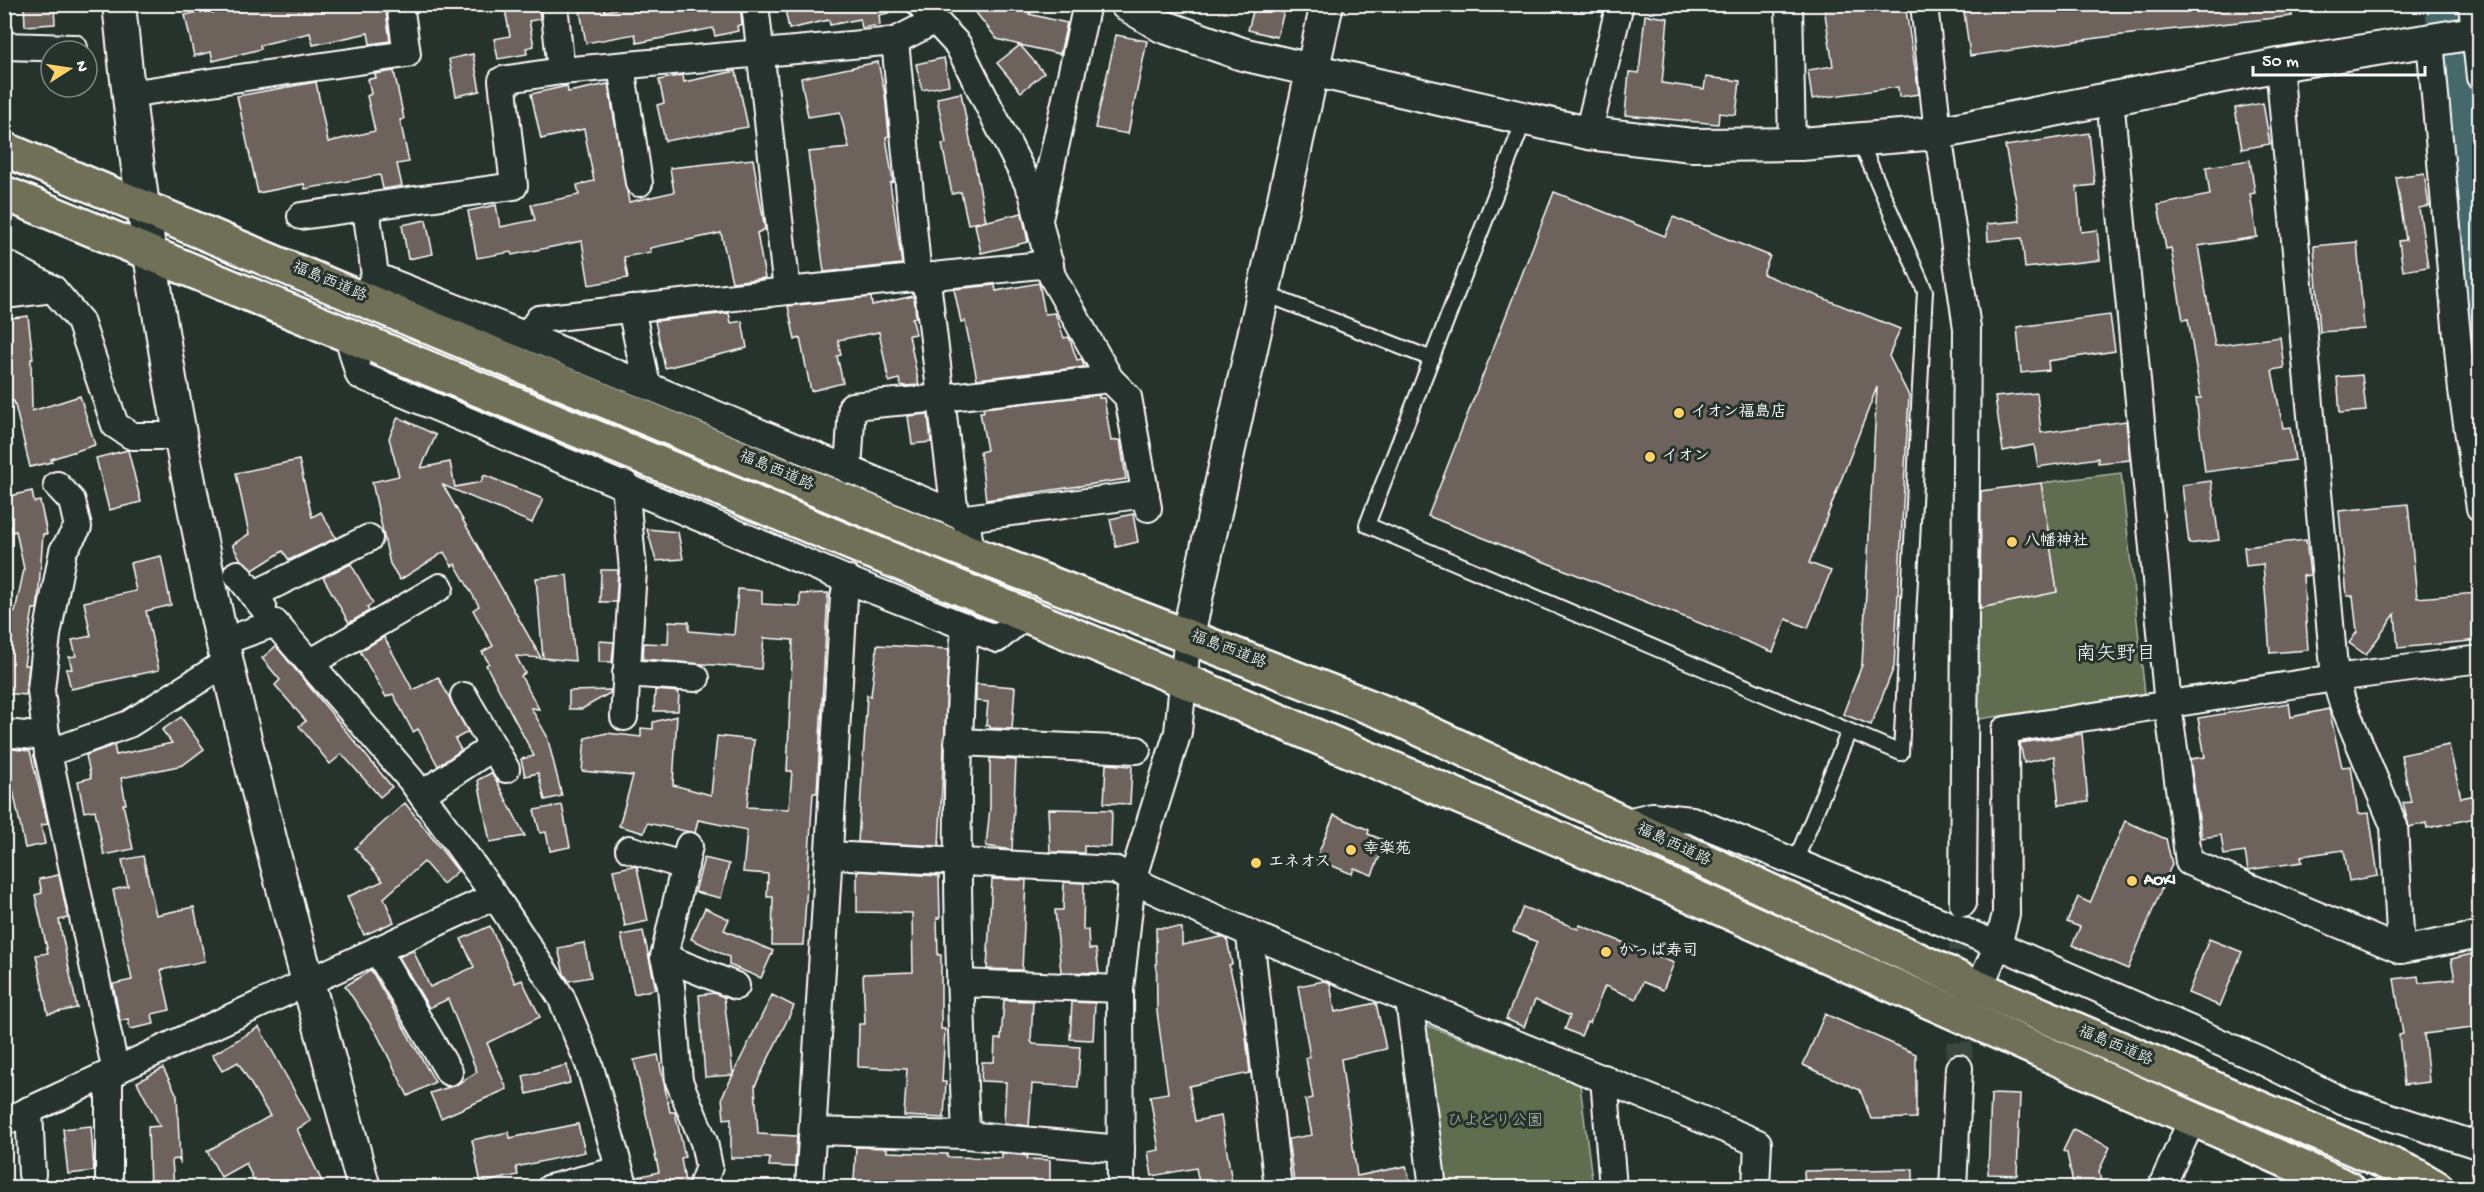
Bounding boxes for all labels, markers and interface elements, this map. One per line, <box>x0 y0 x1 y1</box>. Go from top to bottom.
north arrow <box>39 39 99 99</box>
scale bar <box>2253 39 2426 77</box>
text: 50 m <box>2262 52 2299 73</box>
text: N <box>70 60 91 74</box>
street label: 福島西道路 <box>288 258 370 307</box>
place label: イオン福島店 <box>1691 402 1787 423</box>
marker: イオン福島店 <box>1672 406 1686 420</box>
street label: 福島西道路 <box>735 447 817 496</box>
place label: イオン <box>1662 448 1710 467</box>
marker: イオン <box>1643 450 1657 464</box>
place label: 八幡神社 <box>2024 532 2088 552</box>
marker: 八幡神社 <box>2005 535 2019 549</box>
street label: 福島西道路 <box>1187 627 1269 674</box>
district label: 南矢野目 <box>2076 642 2156 667</box>
street label: 福島西道路 <box>1633 820 1714 872</box>
place label: 幸楽苑 <box>1363 839 1411 860</box>
marker: 幸楽苑 <box>1344 843 1358 857</box>
place label: エネオス <box>1268 853 1331 873</box>
marker: エネオス <box>1249 856 1263 870</box>
place label: AOKI <box>2143 872 2176 891</box>
marker: AOKI <box>2125 874 2139 888</box>
place label: かっぱ寿司 <box>1618 941 1698 962</box>
marker: かっぱ寿司 <box>1599 945 1613 959</box>
street label: 福島西道路 <box>2074 1022 2156 1071</box>
park label: ひよどり公園 <box>1447 1113 1543 1132</box>

